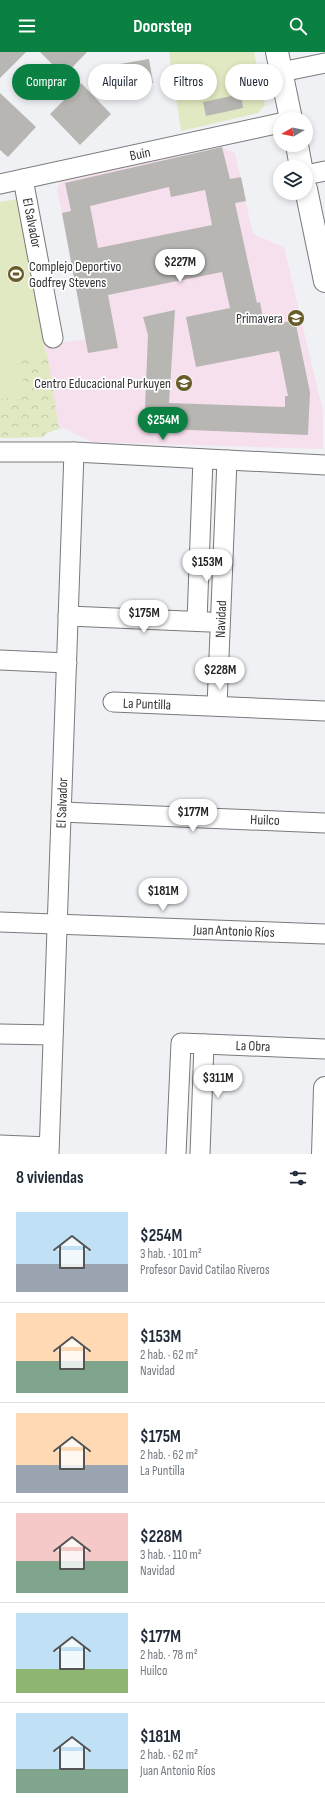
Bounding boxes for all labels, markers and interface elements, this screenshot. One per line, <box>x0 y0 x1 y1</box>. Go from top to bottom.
icon: menu <box>16 15 38 37</box>
icon: search <box>287 15 309 37</box>
text: Doorstep <box>133 16 192 37</box>
chip: Comprar <box>12 64 80 100</box>
chip: Alquilar <box>88 64 152 100</box>
chip: Filtros <box>160 64 217 100</box>
chip: Nuevo <box>225 64 283 100</box>
north arrow <box>273 112 313 152</box>
map controls <box>273 112 313 200</box>
street label: Buin <box>128 144 152 164</box>
button: layers <box>273 160 313 200</box>
street label: El Salvador <box>19 196 45 250</box>
pin: $227M <box>152 249 208 283</box>
text: $227M <box>164 254 196 270</box>
place label: Complejo Deportivo Godfrey Stevens <box>29 258 122 291</box>
sports icon: Complejo Deportivo Godfrey Stevens <box>6 264 26 284</box>
school or university icon: Primavera <box>286 308 306 328</box>
place label: Primavera <box>236 310 283 327</box>
school or university icon: Centro Educacional Purkuyen <box>174 373 194 393</box>
place label: Centro Educacional Purkuyen <box>34 375 171 392</box>
pin: $254M <box>135 407 191 441</box>
text: $254M <box>147 412 179 428</box>
pin: $153M <box>179 549 235 583</box>
text: $153M <box>191 554 223 570</box>
pin: $175M <box>116 600 172 634</box>
street label: Navidad <box>212 600 230 638</box>
text: $175M <box>128 605 160 621</box>
pin: $228M <box>192 657 248 691</box>
text: $228M <box>204 662 236 678</box>
street label: La Puntilla <box>123 695 171 713</box>
street label: El Salvador <box>53 777 71 829</box>
pin: $177M <box>165 799 221 833</box>
text: $177M <box>177 804 209 820</box>
street label: Huilco <box>250 811 280 829</box>
pin: $181M <box>135 878 191 912</box>
text: $181M <box>147 883 179 899</box>
street label: Juan Antonio Ríos <box>192 921 275 941</box>
street label: La Obra <box>235 1037 271 1055</box>
pin: $311M <box>190 1065 246 1099</box>
text: $311M <box>203 1070 233 1086</box>
icon: filters <box>287 1167 309 1189</box>
text: 8 viviendas <box>16 1168 84 1188</box>
text: $254M <box>140 1226 182 1246</box>
icon: home <box>48 1228 96 1276</box>
text: 3 hab. · 101 m² <box>140 1246 202 1262</box>
text: Profesor David Catilao Riveros <box>140 1262 270 1278</box>
text: $153M <box>140 1327 181 1347</box>
icon: home <box>48 1329 96 1377</box>
text: 2 hab. · 62 m² <box>140 1347 198 1363</box>
text: Navidad <box>140 1363 175 1379</box>
text: $175M <box>140 1427 181 1447</box>
icon: home <box>48 1429 96 1477</box>
text: 2 hab. · 62 m² <box>140 1447 198 1463</box>
text: La Puntilla <box>140 1463 185 1479</box>
text: $228M <box>140 1527 182 1547</box>
icon: home <box>48 1529 96 1577</box>
text: 3 hab. · 110 m² <box>140 1547 202 1563</box>
text: Navidad <box>140 1563 175 1579</box>
text: $177M <box>140 1627 181 1647</box>
icon: home <box>48 1629 96 1677</box>
text: 2 hab. · 78 m² <box>140 1647 198 1663</box>
text: Huilco <box>140 1663 167 1679</box>
text: $181M <box>140 1727 181 1747</box>
icon: home <box>48 1729 96 1777</box>
text: 2 hab. · 62 m² <box>140 1747 198 1763</box>
text: Juan Antonio Ríos <box>140 1763 215 1779</box>

